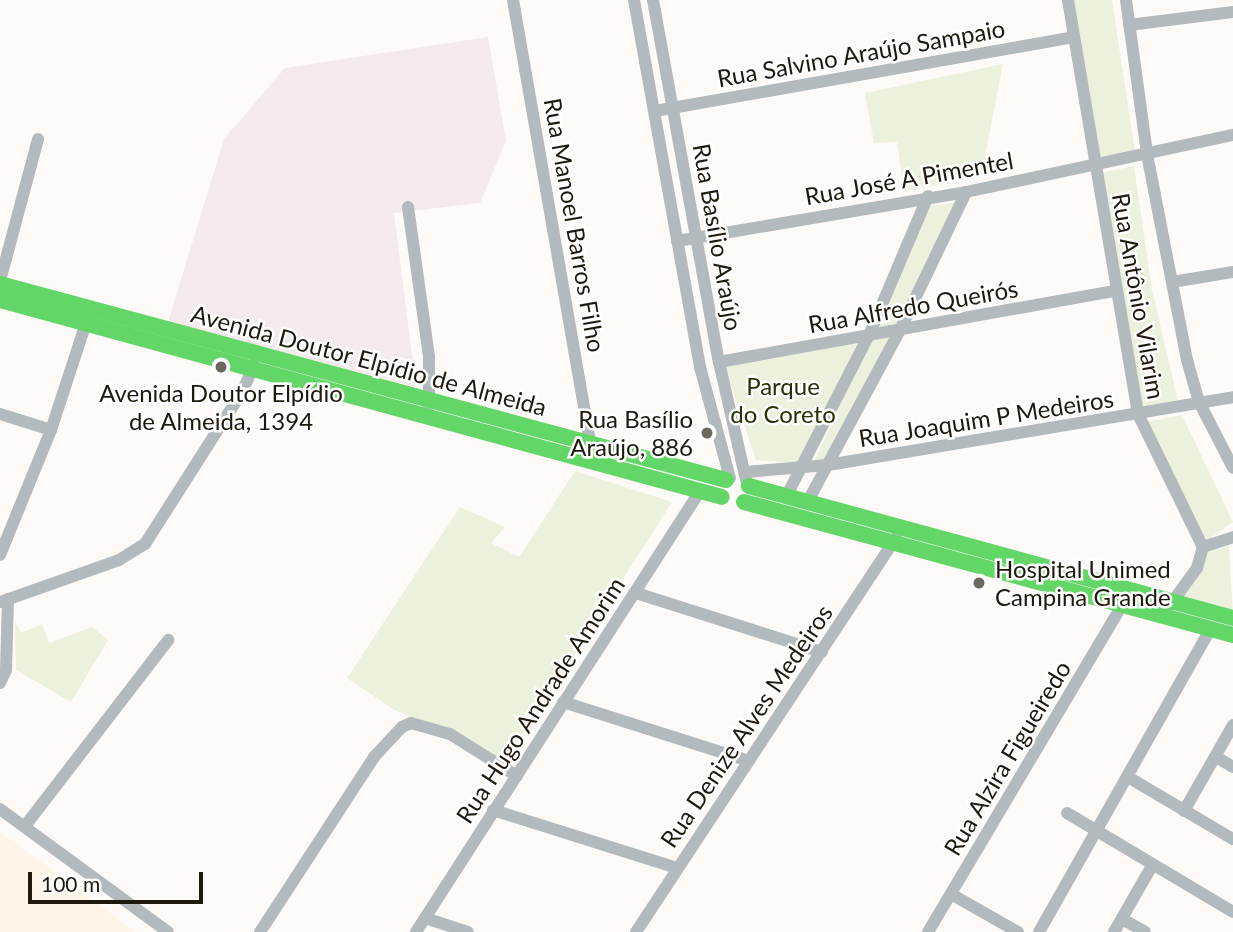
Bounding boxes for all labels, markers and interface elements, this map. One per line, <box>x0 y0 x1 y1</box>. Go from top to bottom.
street label: Rua Salvino Araújo Sampaio <box>714 13 1008 93</box>
street label: Rua Manoel Barros Filho <box>538 96 612 354</box>
street label: Rua Basílio Araújo <box>687 141 749 333</box>
street label: Rua José A Pimentel <box>801 145 1017 211</box>
street label: Rua Antônio Vilarim <box>1107 190 1171 402</box>
street label: Rua Alfredo Queirós <box>805 273 1021 339</box>
street label: Avenida Doutor Elpídio de Almeida <box>188 298 550 422</box>
marker: Avenida Doutor Elpídio de Almeida, 1394 <box>213 359 229 375</box>
park label: Parque do Coreto <box>730 372 836 428</box>
place label: Avenida Doutor Elpídio de Almeida, 1394 <box>99 379 343 435</box>
street label: Rua Joaquim P Medeiros <box>856 384 1116 452</box>
place label: Rua Basílio Araújo, 886 <box>570 405 693 461</box>
marker: Rua Basílio Araújo, 886 <box>699 425 715 441</box>
place label: Hospital Unimed Campina Grande <box>995 555 1171 611</box>
street label: Rua Hugo Andrade Amorim <box>449 571 631 829</box>
marker: Hospital Unimed Campina Grande <box>969 573 989 593</box>
street label: Rua Denize Alves Medeiros <box>654 599 838 853</box>
street label: Rua Alzira Figueiredo <box>937 655 1077 861</box>
scale bar <box>32 858 206 902</box>
text: 100 m <box>41 871 100 896</box>

